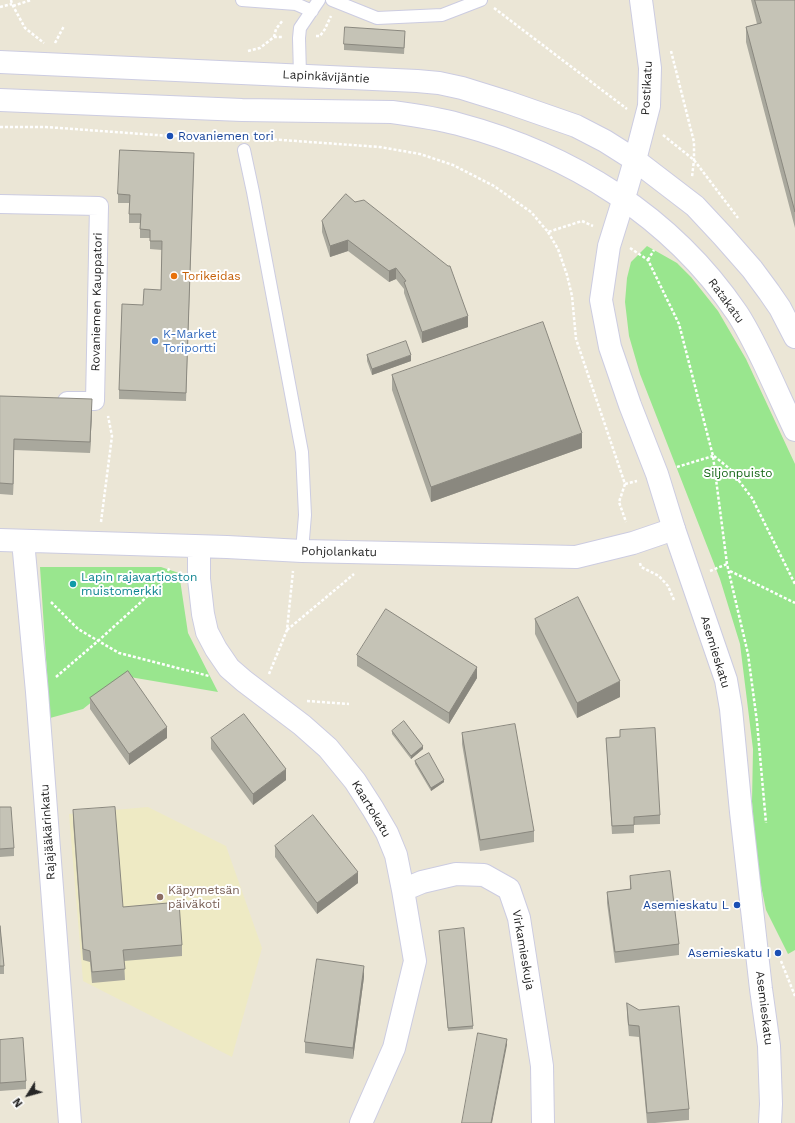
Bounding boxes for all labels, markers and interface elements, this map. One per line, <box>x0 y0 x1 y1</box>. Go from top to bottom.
street label: Postikatu <box>638 60 656 116</box>
street label: Lapinkävijäntie <box>282 68 370 86</box>
place label: Rovaniemen tori <box>178 129 274 143</box>
marker: Rovaniemen tori <box>165 131 175 141</box>
street label: Rovaniemen Kauppatori <box>89 232 105 372</box>
place label: Torikeidas <box>182 269 241 283</box>
marker: Torikeidas <box>169 271 179 281</box>
street label: Ratakatu <box>705 276 747 326</box>
place label: K-Market Toriportti <box>163 327 216 355</box>
marker: K-Market Toriportti <box>150 336 160 346</box>
park label: Siljonpuisto <box>704 466 772 480</box>
street label: Pohjolankatu <box>301 544 377 560</box>
place label: Lapin rajavartioston muistomerkki <box>81 570 197 598</box>
marker: Lapin rajavartioston muistomerkki <box>68 579 78 589</box>
street label: Asemieskatu <box>697 614 733 690</box>
street label: Kaartokatu <box>348 778 394 840</box>
street label: Rajajääkärinkatu <box>37 784 59 880</box>
place label: Käpymetsän päiväkoti <box>168 883 240 911</box>
marker: Käpymetsän päiväkoti <box>155 892 165 902</box>
place label: Asemieskatu L <box>643 898 729 912</box>
marker: Asemieskatu L <box>732 900 742 910</box>
street label: Virkamieskuja <box>509 909 537 991</box>
place label: Asemieskatu I <box>688 946 770 960</box>
marker: Asemieskatu I <box>773 948 783 958</box>
street label: Asemieskatu <box>752 970 776 1046</box>
north arrow <box>8 1075 48 1115</box>
text: N <box>10 1095 26 1110</box>

